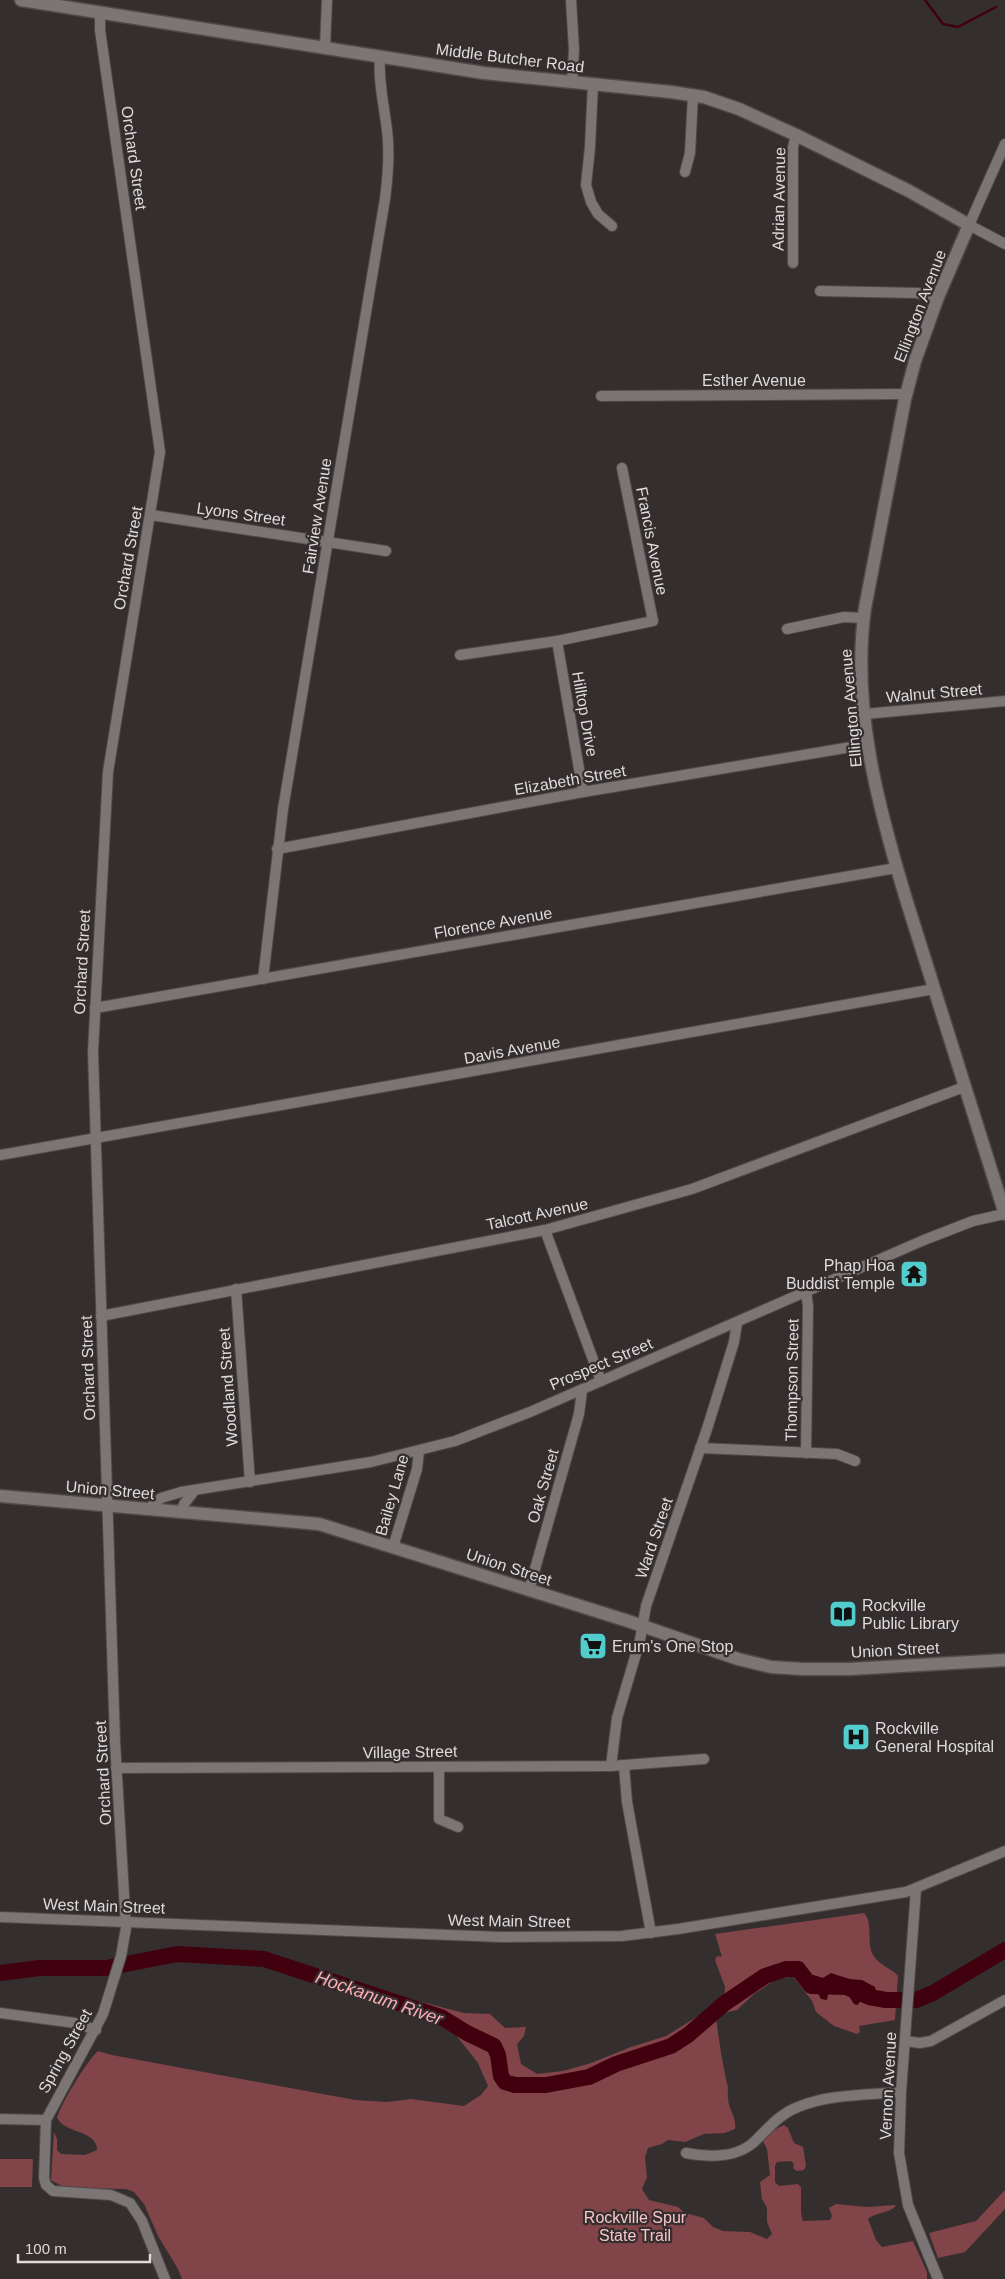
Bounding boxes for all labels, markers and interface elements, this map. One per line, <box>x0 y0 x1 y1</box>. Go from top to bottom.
street label: Middle Butcher Road <box>435 40 585 76</box>
street label: Orchard Street <box>118 105 150 212</box>
street label: Adrian Avenue <box>770 147 788 251</box>
street label: Ellington Avenue <box>891 247 949 365</box>
street label: Esther Avenue <box>702 372 806 389</box>
street label: Fairview Avenue <box>299 457 335 575</box>
street label: Francis Avenue <box>633 485 671 597</box>
street label: Lyons Street <box>196 499 287 529</box>
street label: Orchard Street <box>111 504 146 611</box>
street label: Ellington Avenue <box>837 648 865 768</box>
street label: Hilltop Drive <box>569 670 601 758</box>
street label: Walnut Street <box>885 680 983 706</box>
street label: Elizabeth Street <box>513 762 628 798</box>
street label: Florence Avenue <box>433 904 554 942</box>
street label: Orchard Street <box>71 909 93 1015</box>
street label: Davis Avenue <box>462 1033 562 1067</box>
street label: Talcott Avenue <box>484 1195 590 1233</box>
place label: Phap Hoa Buddist Temple <box>786 1257 895 1292</box>
temple icon: Phap Hoa Buddist Temple <box>899 1259 929 1289</box>
street label: Orchard Street <box>78 1315 98 1421</box>
street label: Thompson Street <box>782 1318 802 1442</box>
street label: Woodland Street <box>215 1327 241 1447</box>
street label: Prospect Street <box>547 1334 656 1393</box>
street label: Oak Street <box>524 1446 562 1525</box>
street label: Bailey Lane <box>372 1452 412 1538</box>
street label: Union Street <box>65 1478 156 1502</box>
street label: Ward Street <box>632 1495 676 1581</box>
street label: Union Street <box>464 1545 554 1589</box>
place label: Rockville Public Library <box>862 1597 959 1632</box>
library icon: Rockville Public Library <box>828 1599 858 1629</box>
supermarket icon: Erum's One Stop <box>578 1631 608 1661</box>
place label: Erum's One Stop <box>612 1638 733 1655</box>
street label: Union Street <box>850 1639 940 1661</box>
street label: Orchard Street <box>92 1720 114 1826</box>
place label: Rockville General Hospital <box>875 1720 994 1755</box>
hospital icon: Rockville General Hospital <box>841 1722 871 1752</box>
street label: Village Street <box>362 1743 458 1761</box>
street label: West Main Street <box>43 1895 166 1917</box>
street label: West Main Street <box>448 1911 571 1931</box>
water label: Hockanum River <box>313 1967 446 2029</box>
street label: Spring Street <box>35 2006 95 2096</box>
street label: Vernon Avenue <box>877 2031 899 2140</box>
park label: Rockville Spur State Trail <box>584 2209 687 2244</box>
scale bar <box>18 2232 150 2264</box>
text: 100 m <box>25 2240 67 2257</box>

